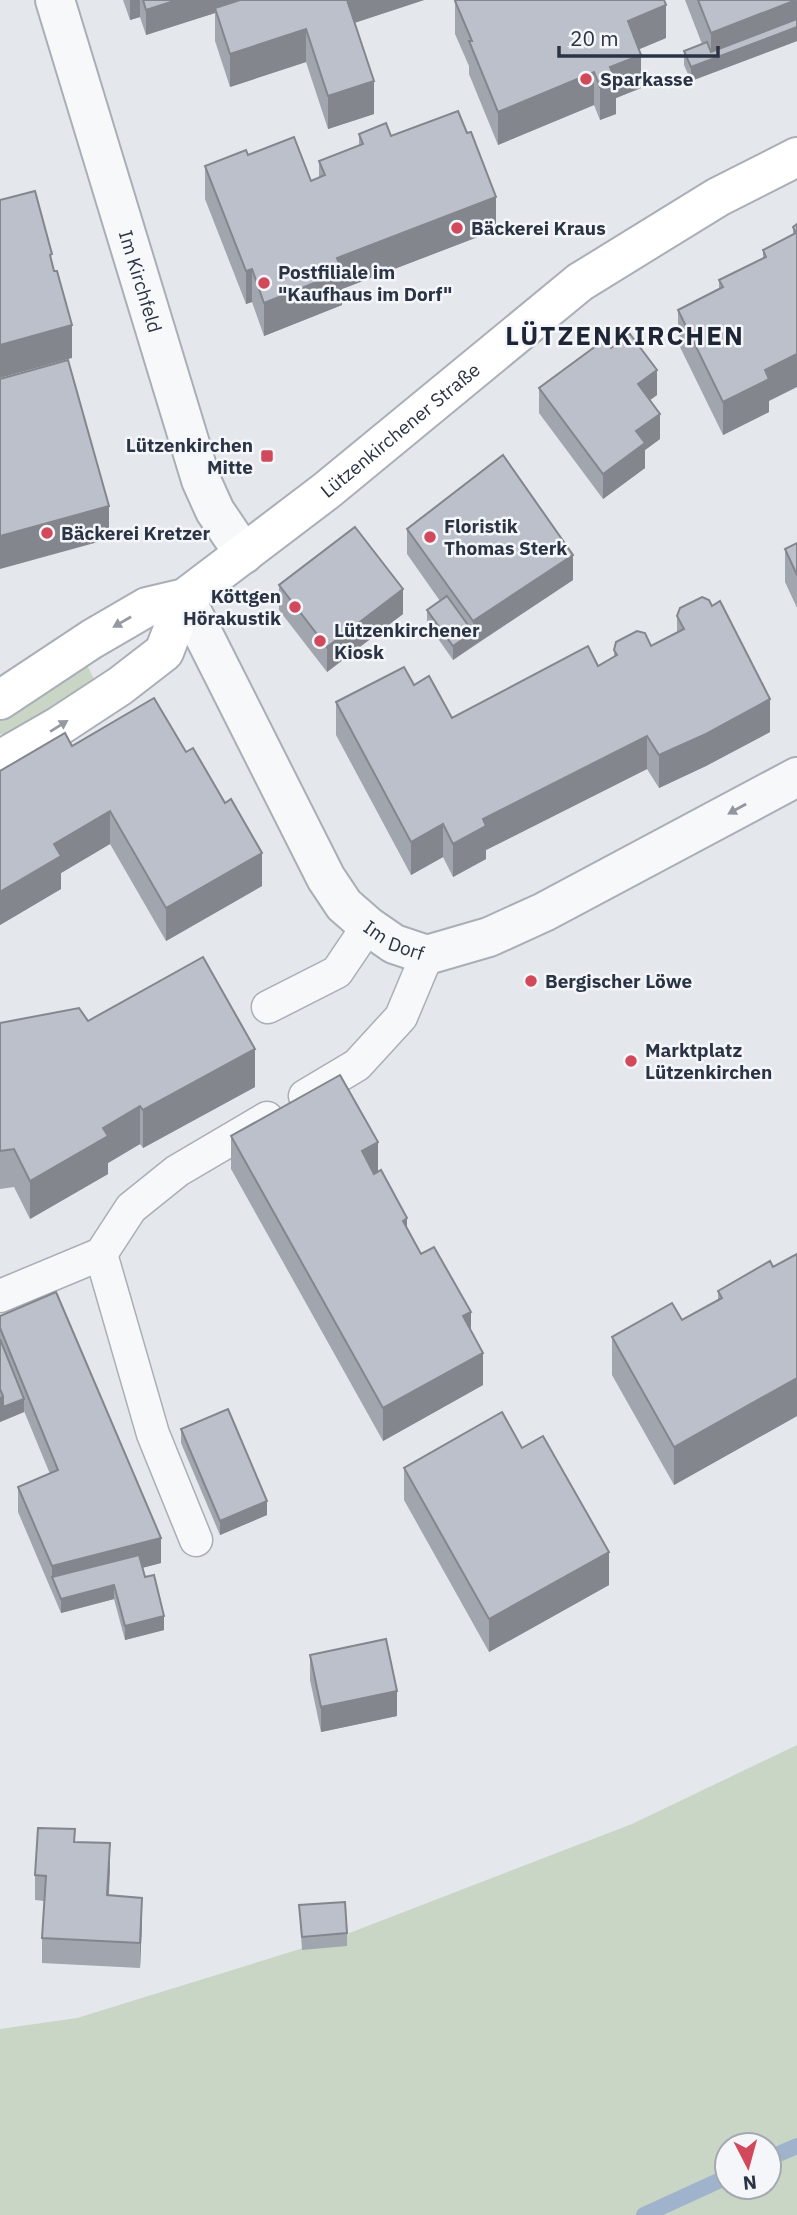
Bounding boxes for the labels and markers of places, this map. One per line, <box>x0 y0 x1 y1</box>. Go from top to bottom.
place label: Sparkasse <box>600 67 693 91</box>
marker: Sparkasse <box>578 71 594 87</box>
place label: Bäckerei Kraus <box>471 216 606 240</box>
marker: Bäckerei Kraus <box>449 220 465 236</box>
place label: Postfiliale im "Kaufhaus im Dorf" <box>278 260 452 306</box>
marker: Postfiliale im "Kaufhaus im Dorf" <box>256 275 272 291</box>
place label: Lützenkirchen Mitte <box>126 433 253 479</box>
marker: Lützenkirchen Mitte <box>259 448 275 464</box>
place label: Floristik Thomas Sterk <box>444 514 567 560</box>
place label: Bäckerei Kretzer <box>61 521 210 545</box>
marker: Bäckerei Kretzer <box>39 525 55 541</box>
marker: Floristik Thomas Sterk <box>422 529 438 545</box>
place label: Köttgen Hörakustik <box>183 584 281 630</box>
marker: Köttgen Hörakustik <box>287 599 303 615</box>
place label: Lützenkirchener Kiosk <box>334 618 480 664</box>
marker: Lützenkirchener Kiosk <box>312 633 328 649</box>
place label: Bergischer Löwe <box>545 969 692 993</box>
marker: Bergischer Löwe <box>523 973 539 989</box>
place label: Marktplatz Lützenkirchen <box>645 1038 772 1084</box>
marker: Marktplatz Lützenkirchen <box>623 1053 639 1069</box>

